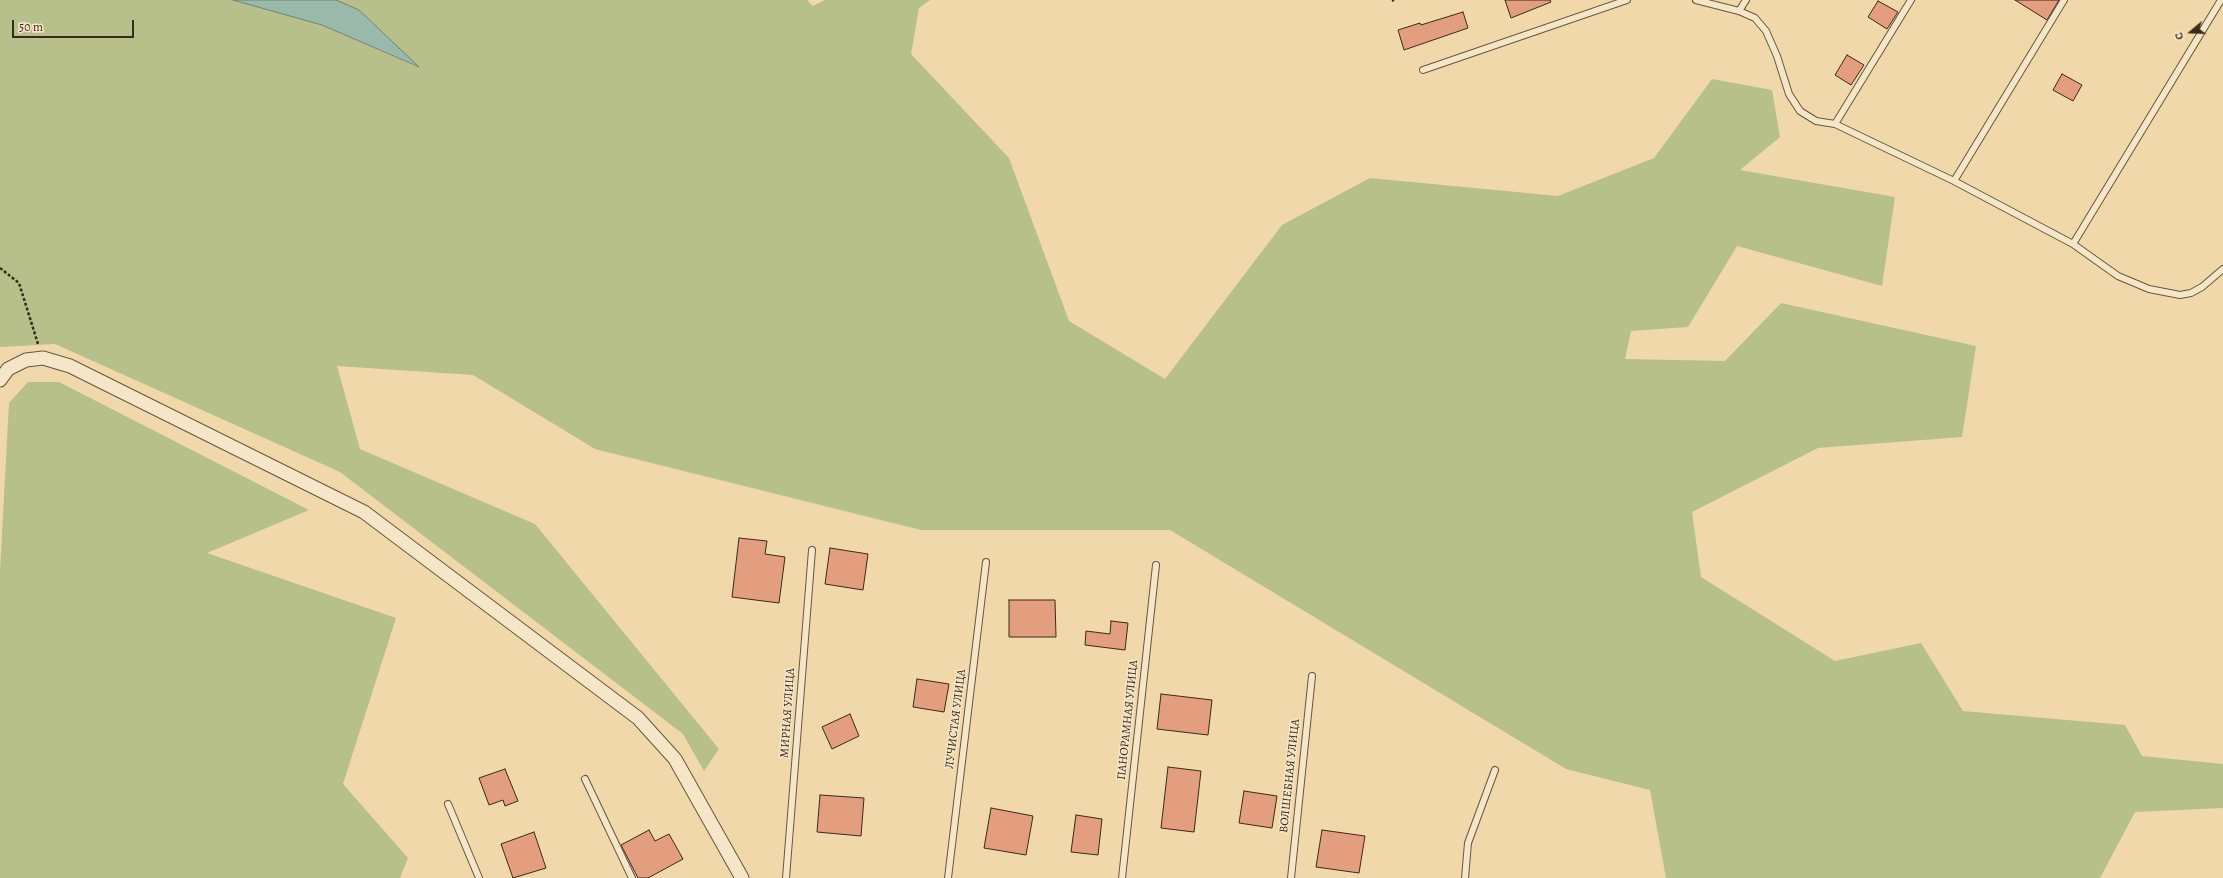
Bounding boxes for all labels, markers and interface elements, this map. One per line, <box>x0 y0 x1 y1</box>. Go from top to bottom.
scale bar <box>14 12 136 38</box>
north arrow <box>2171 12 2211 52</box>
text: 50 m <box>19 19 43 35</box>
text: С <box>2171 30 2187 42</box>
street label: ПАНОРАМНАЯ УЛИЦА <box>1115 659 1141 781</box>
street label: МИРНАЯ УЛИЦА <box>778 667 798 759</box>
street label: ЛУЧИСТАЯ УЛИЦА <box>943 668 969 770</box>
street label: ВОЛШЕБНАЯ УЛИЦА <box>1277 718 1303 834</box>

